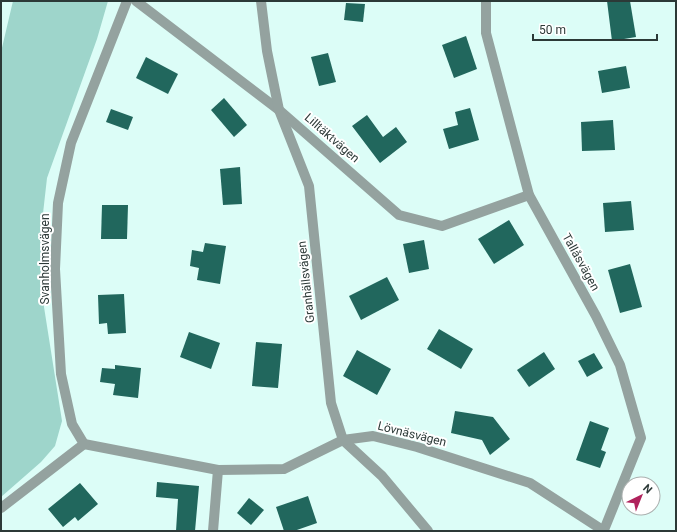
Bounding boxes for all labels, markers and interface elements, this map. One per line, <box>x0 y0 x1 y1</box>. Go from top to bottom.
scale bar <box>533 16 657 42</box>
text: 50 m <box>539 23 566 37</box>
street label: Lilltäktvägen <box>302 111 362 165</box>
street label: Svanholmsvägen <box>38 213 52 305</box>
street label: Tallåsvägen <box>559 231 603 293</box>
street label: Granhällsvägen <box>295 240 317 324</box>
street label: Lövnäsvägen <box>376 419 448 449</box>
north arrow <box>621 476 661 516</box>
text: N <box>640 482 655 497</box>

